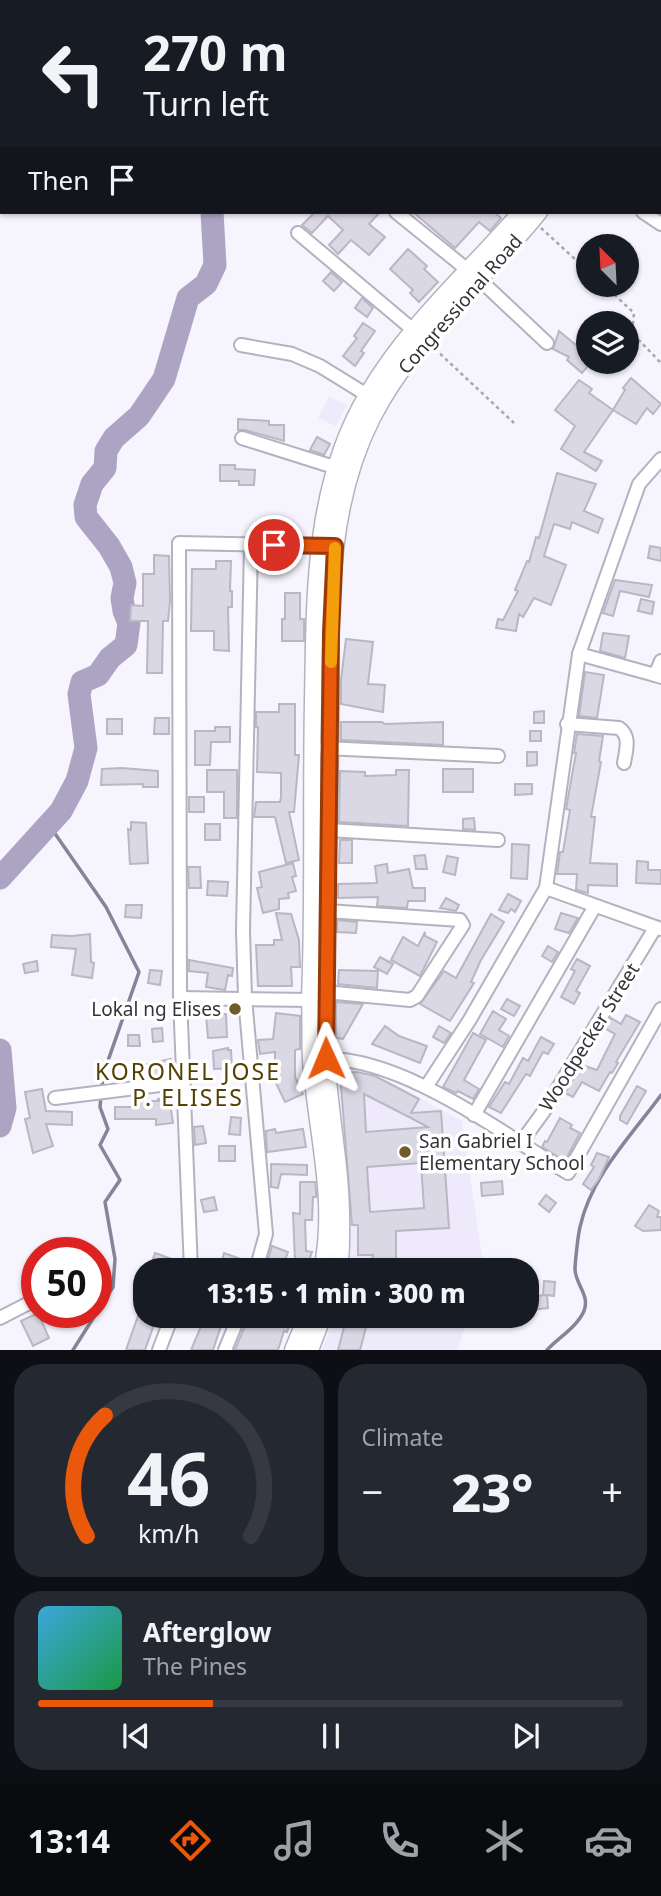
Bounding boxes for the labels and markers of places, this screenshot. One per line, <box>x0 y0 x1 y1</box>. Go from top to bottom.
pin <box>244 515 304 575</box>
place label: Lokal ng Elises <box>91 996 221 1022</box>
marker: Lokal ng Elises <box>227 1001 243 1017</box>
place label: San Gabriel I Elementary School <box>419 1128 585 1176</box>
marker: San Gabriel I Elementary School <box>397 1144 413 1160</box>

